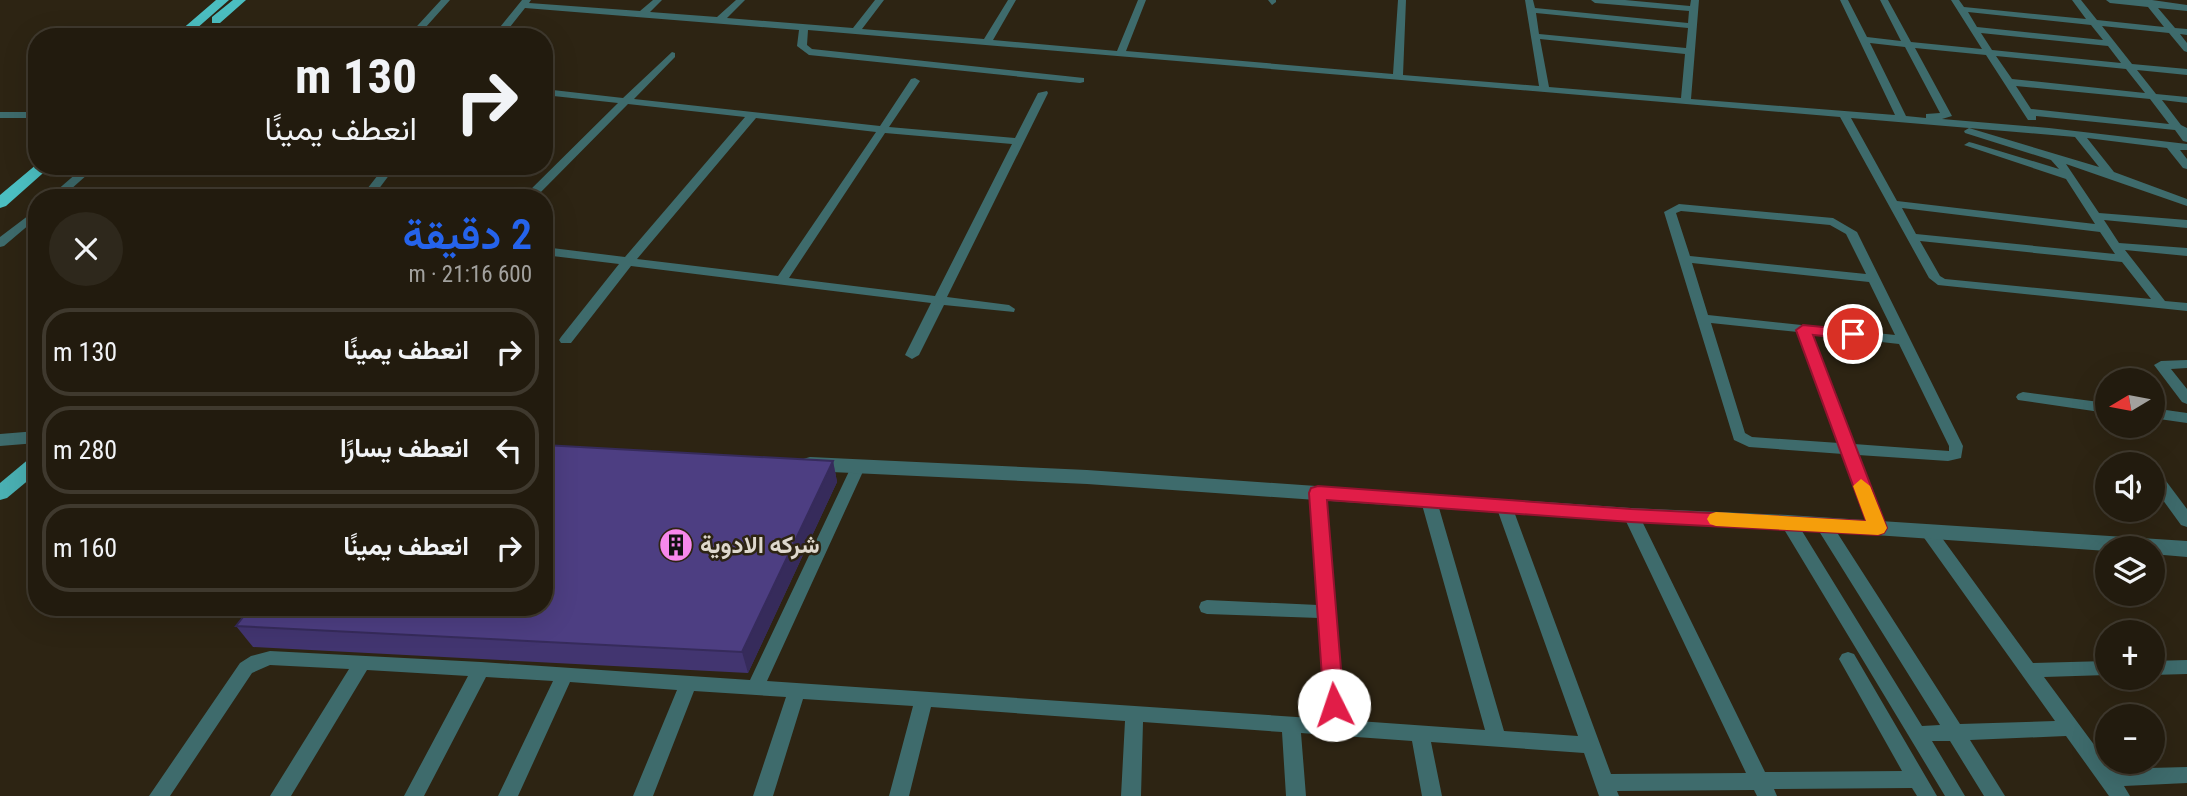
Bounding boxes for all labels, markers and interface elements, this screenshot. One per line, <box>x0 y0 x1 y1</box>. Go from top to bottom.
text: 130 m <box>295 48 417 105</box>
icon: right <box>441 56 532 147</box>
text: انعطف يمينًا <box>264 110 417 148</box>
text: 2 دقيقة <box>403 210 532 259</box>
button: close <box>49 212 123 286</box>
text: 600 m · 21:16 <box>408 261 532 288</box>
pin <box>1823 304 1883 364</box>
icon: arrive <box>1834 315 1872 353</box>
icon: right <box>490 333 528 371</box>
text: انعطف يمينًا <box>343 335 469 365</box>
text: 130 m <box>53 337 117 367</box>
north arrow <box>2095 368 2165 438</box>
map controls <box>2095 368 2165 774</box>
icon: left <box>490 431 528 469</box>
text: انعطف يسارًا <box>340 433 469 463</box>
text: 280 m <box>53 435 117 465</box>
button: sound <box>2095 452 2165 522</box>
building icon: شركه الادوية <box>657 526 695 564</box>
icon: right <box>490 529 528 567</box>
text: انعطف يمينًا <box>343 531 469 561</box>
place label: شركه الادوية <box>700 531 820 560</box>
text: 160 m <box>53 533 117 563</box>
button: layers <box>2095 536 2165 606</box>
button: + <box>2095 620 2165 690</box>
position arrow <box>1297 668 1371 742</box>
button: − <box>2095 704 2165 774</box>

